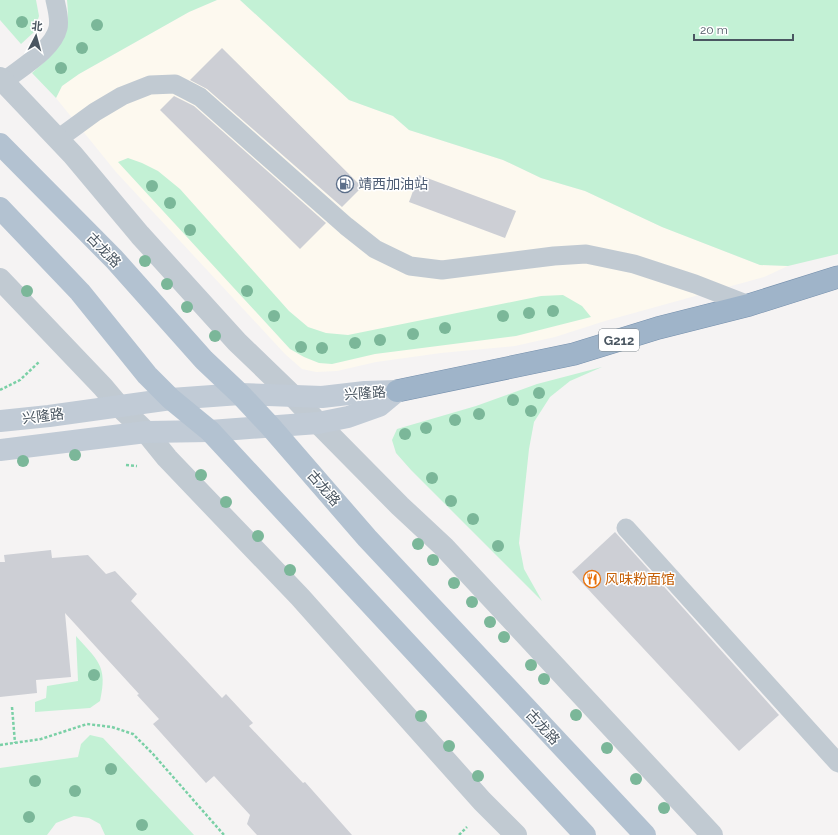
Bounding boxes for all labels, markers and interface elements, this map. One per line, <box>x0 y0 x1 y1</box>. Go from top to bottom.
north arrow <box>16 16 56 56</box>
scale bar <box>694 16 793 42</box>
text: 北 <box>31 20 43 34</box>
text: 20 m <box>700 23 728 37</box>
fuel station icon: 靖西加油站 <box>335 174 355 194</box>
place label: 靖西加油站 <box>358 176 428 192</box>
street label: 古龙路 <box>84 229 124 271</box>
road number: G212 <box>599 329 639 351</box>
street label: 兴隆路 <box>343 384 387 402</box>
street label: 兴隆路 <box>21 406 65 426</box>
street label: 古龙路 <box>304 467 344 509</box>
restaurant icon: 风味粉面馆 <box>582 569 602 589</box>
place label: 风味粉面馆 <box>605 571 675 587</box>
street label: 古龙路 <box>523 706 563 748</box>

